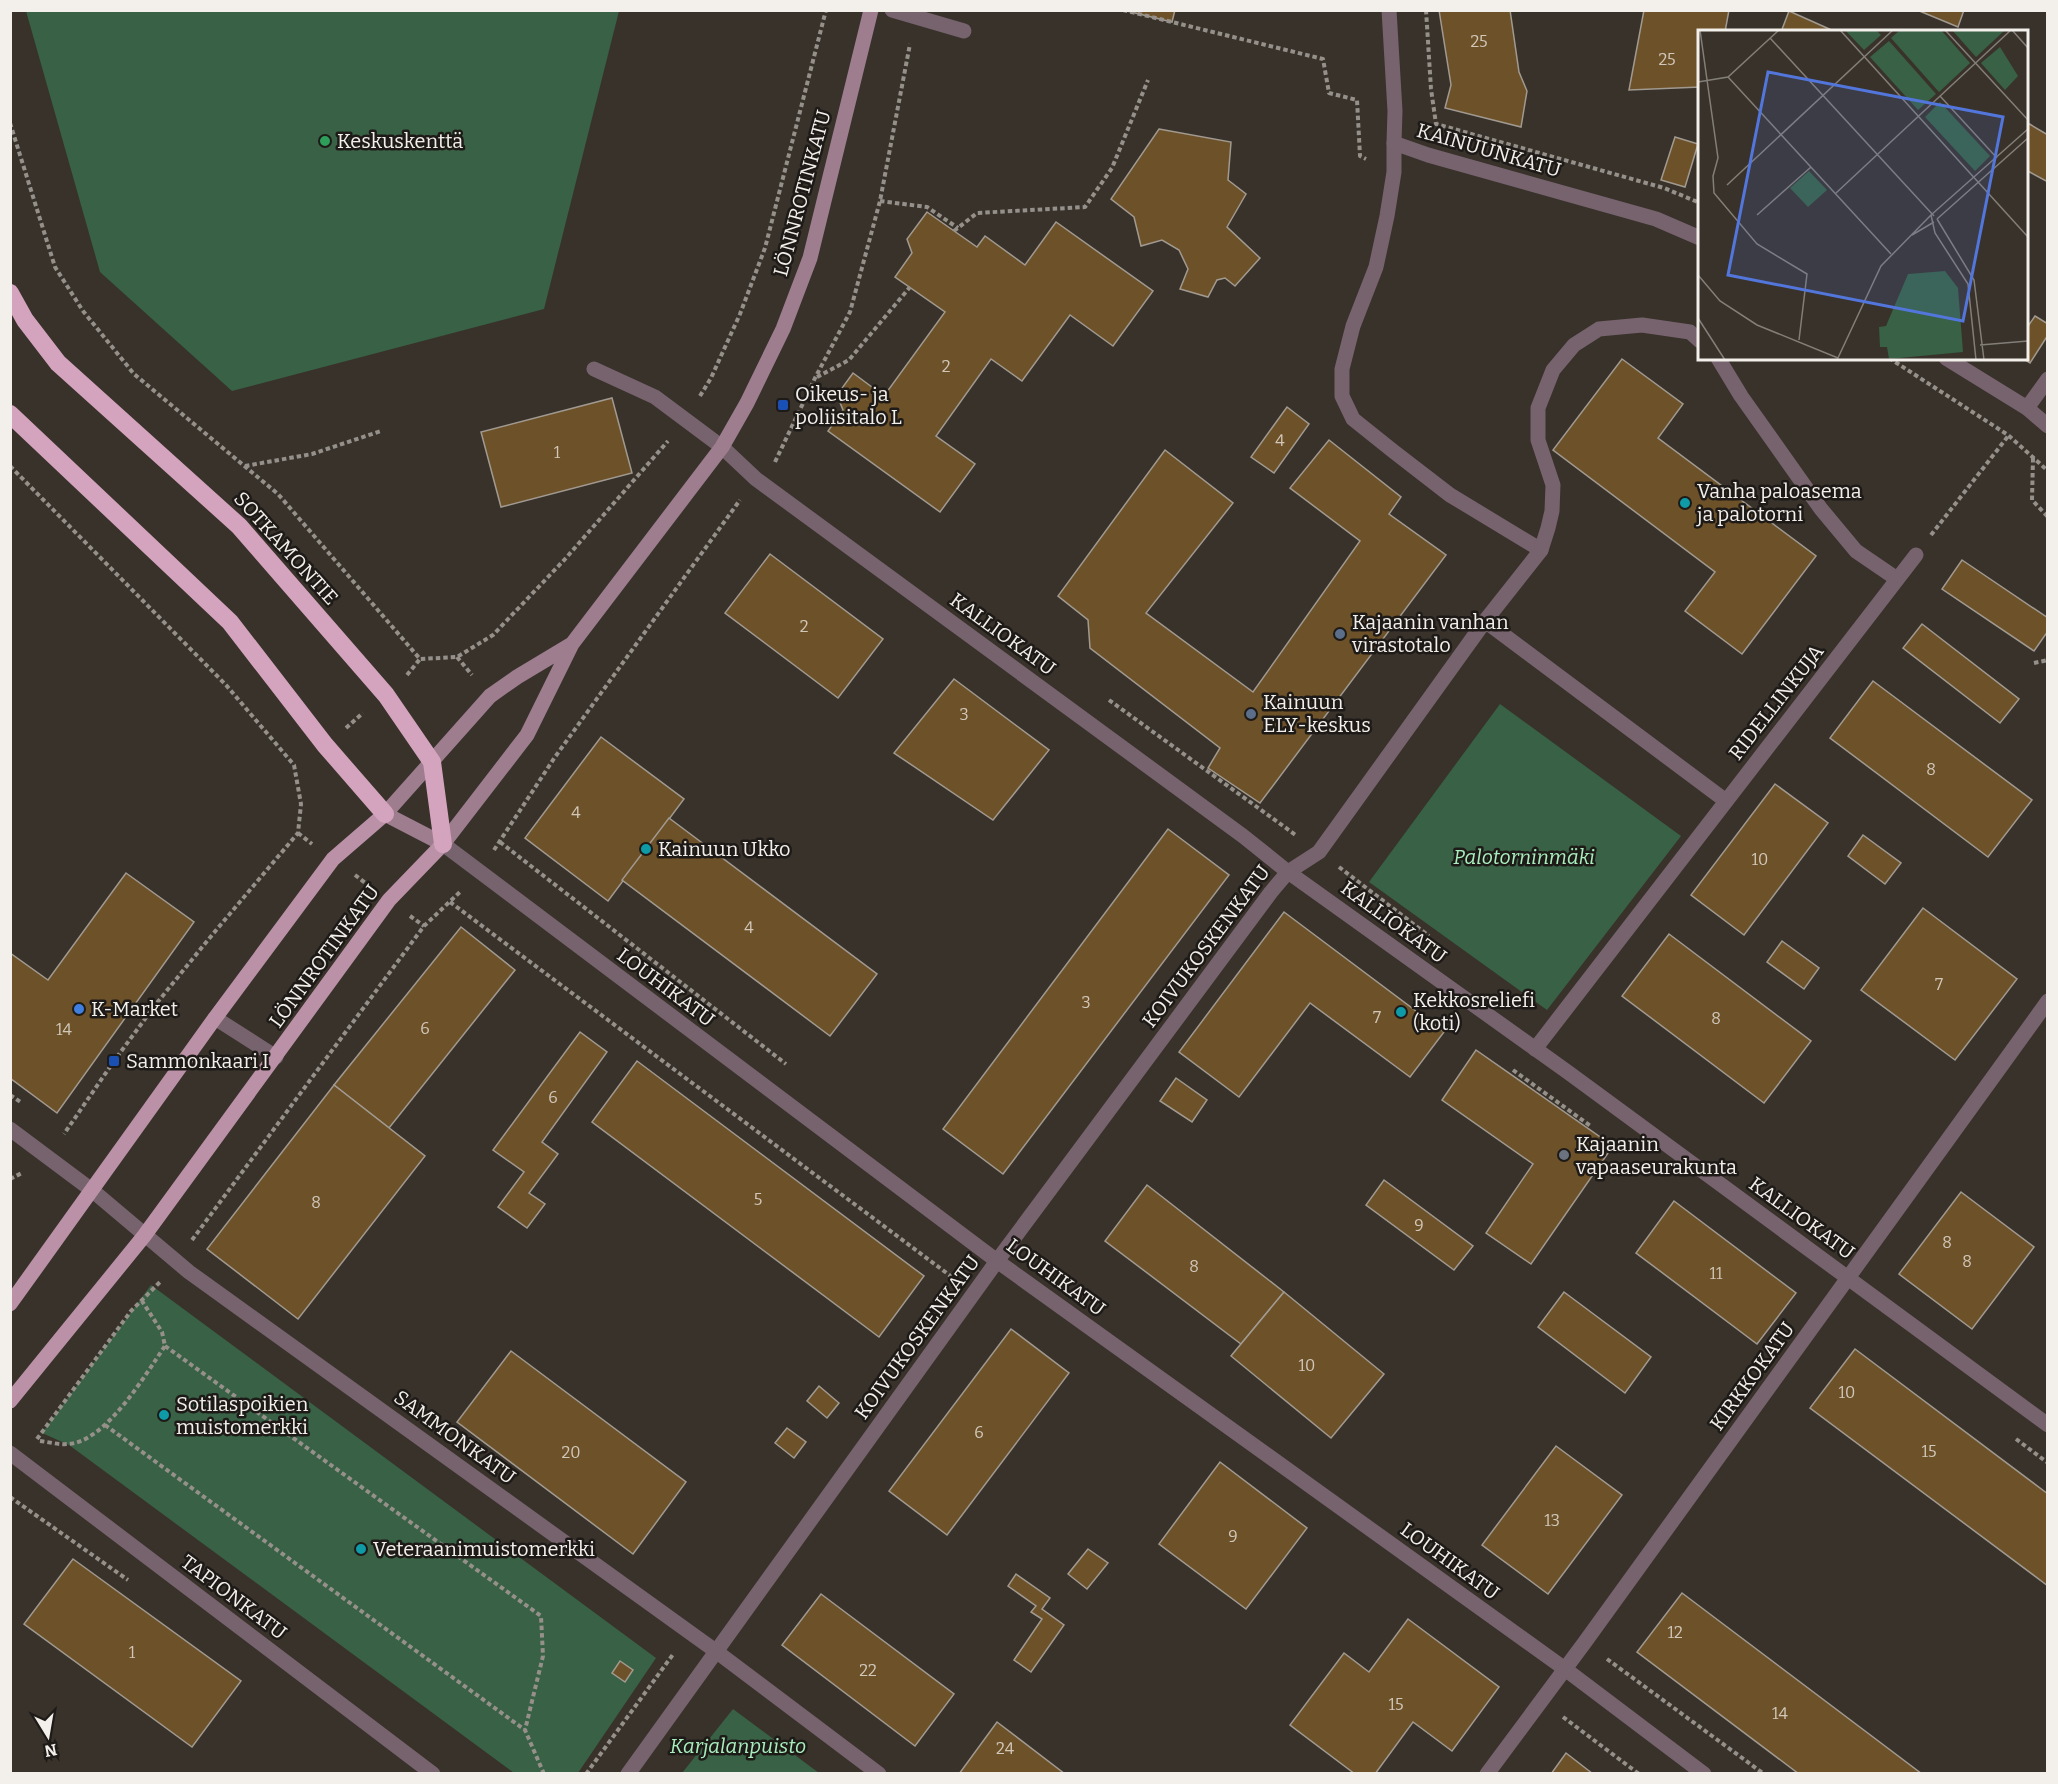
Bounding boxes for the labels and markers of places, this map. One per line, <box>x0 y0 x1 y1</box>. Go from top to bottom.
place label: Keskuskenttä <box>337 129 463 153</box>
marker: Keskuskenttä <box>318 134 332 148</box>
place label: Oikeus- ja poliisitalo L <box>795 382 902 429</box>
marker: Oikeus- ja poliisitalo L <box>776 398 790 412</box>
place label: Vanha paloasema ja palotorni <box>1696 479 1862 527</box>
marker: Vanha paloasema ja palotorni <box>1678 496 1692 510</box>
place label: Kajaanin vanhan virastotalo <box>1351 610 1509 657</box>
marker: Kajaanin vanhan virastotalo <box>1333 627 1347 641</box>
place label: Kainuun ELY-keskus <box>1263 690 1371 737</box>
marker: Kainuun ELY-keskus <box>1244 707 1258 721</box>
place label: Kainuun Ukko <box>658 837 791 861</box>
marker: Kainuun Ukko <box>639 842 653 856</box>
place label: Kekkosreliefi (koti) <box>1413 988 1535 1035</box>
place label: K-Market <box>91 997 178 1021</box>
marker: K-Market <box>72 1002 86 1016</box>
marker: Kekkosreliefi (koti) <box>1394 1005 1408 1019</box>
place label: Sammonkaari I <box>126 1049 269 1073</box>
marker: Sammonkaari I <box>107 1054 121 1068</box>
place label: Kajaanin vapaaseurakunta <box>1575 1132 1737 1179</box>
marker: Kajaanin vapaaseurakunta <box>1557 1148 1571 1162</box>
place label: Sotilaspoikien muistomerkki <box>176 1392 309 1439</box>
marker: Sotilaspoikien muistomerkki <box>157 1408 171 1422</box>
place label: Veteraanimuistomerkki <box>373 1537 595 1561</box>
marker: Veteraanimuistomerkki <box>354 1542 368 1556</box>

